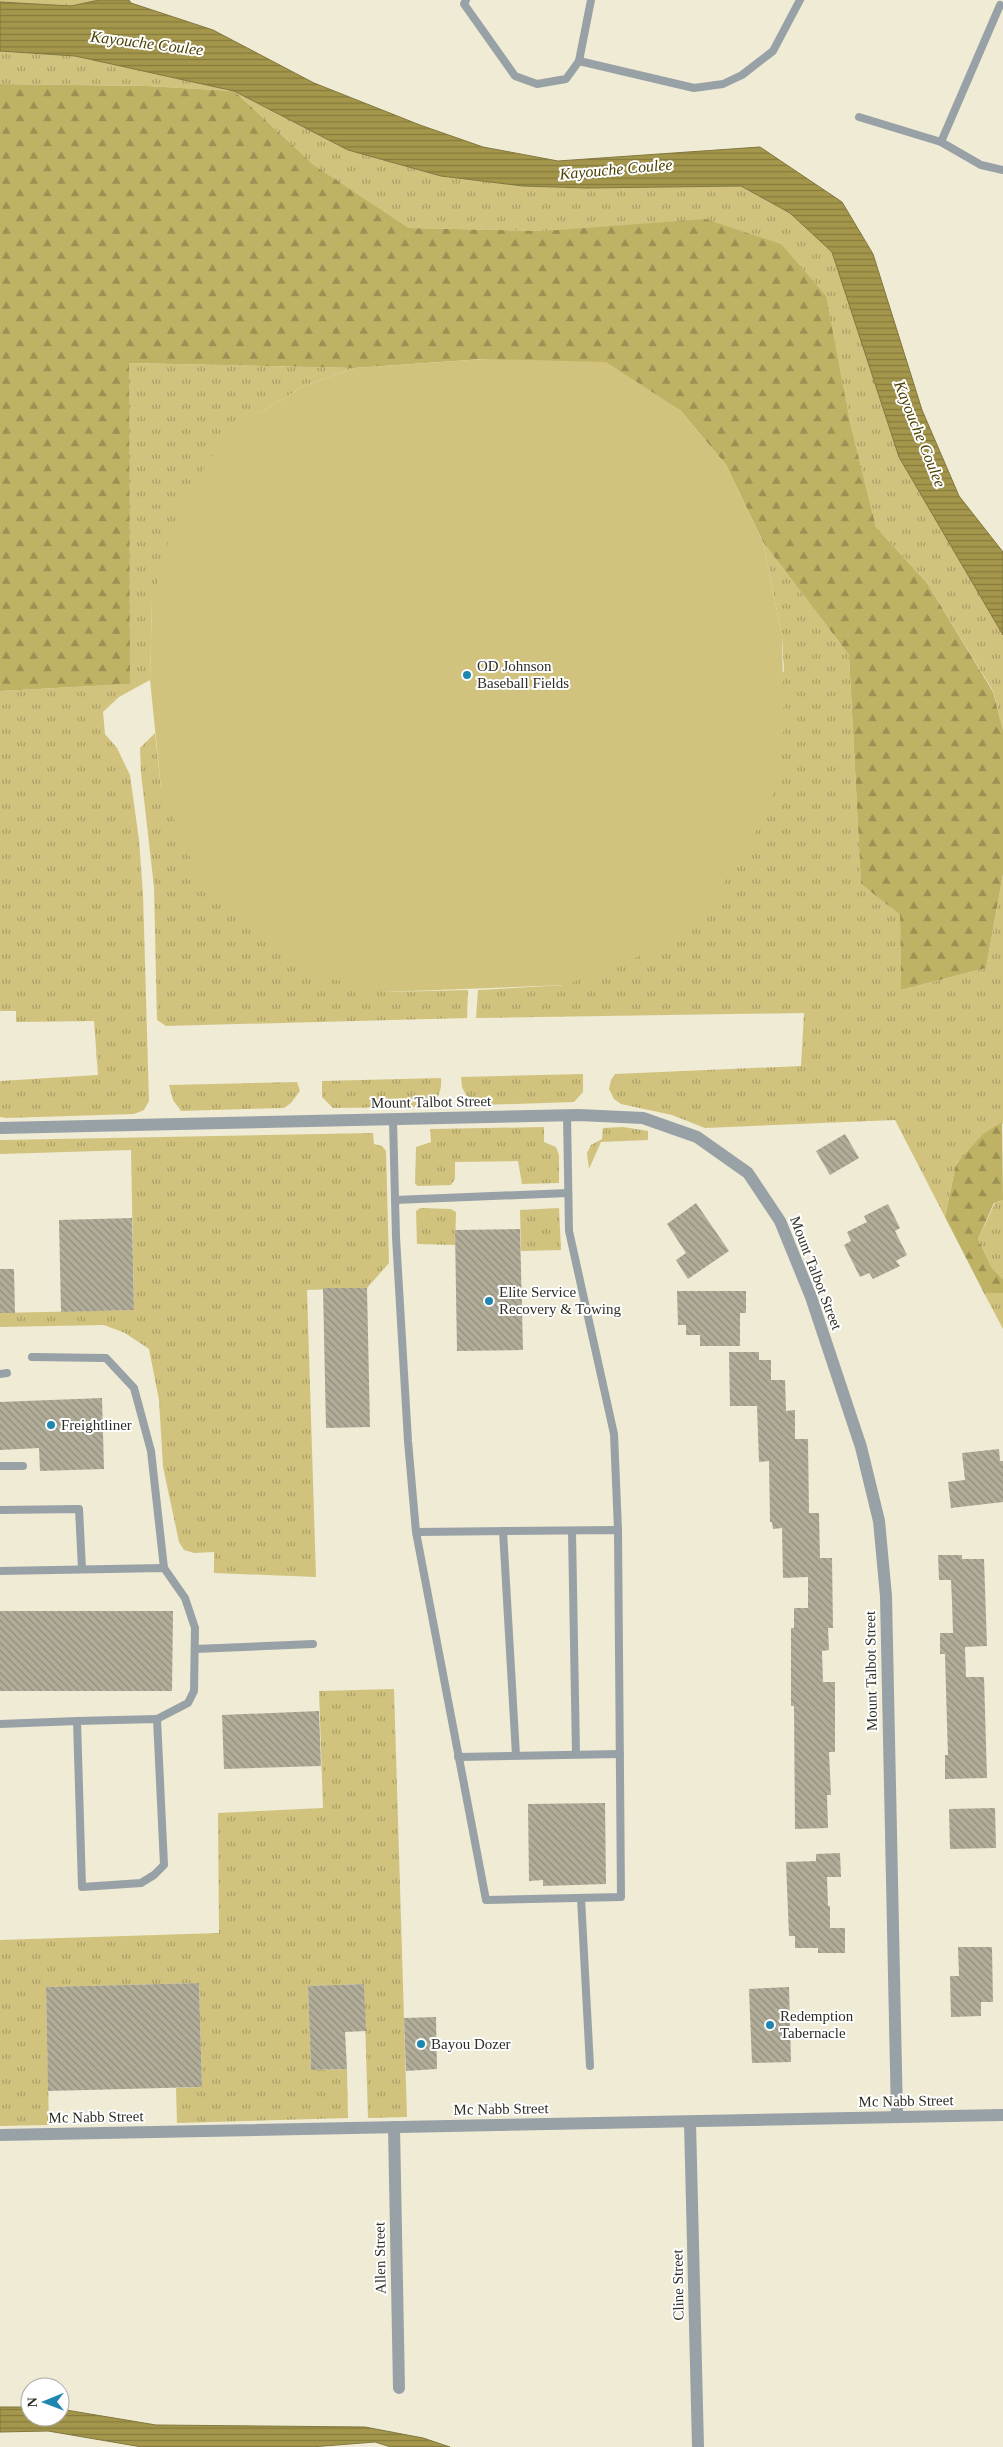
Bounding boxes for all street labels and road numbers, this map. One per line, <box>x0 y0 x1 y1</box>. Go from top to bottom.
street label: Mount Talbot Street <box>371 1093 492 1111</box>
street label: Mount Talbot Street <box>787 1214 845 1333</box>
street label: Mount Talbot Street <box>862 1610 880 1731</box>
street label: Mc Nabb Street <box>858 2092 954 2110</box>
street label: Mc Nabb Street <box>453 2100 549 2118</box>
street label: Mc Nabb Street <box>48 2108 144 2126</box>
street label: Allen Street <box>371 2221 389 2294</box>
street label: Cline Street <box>669 2248 687 2321</box>

